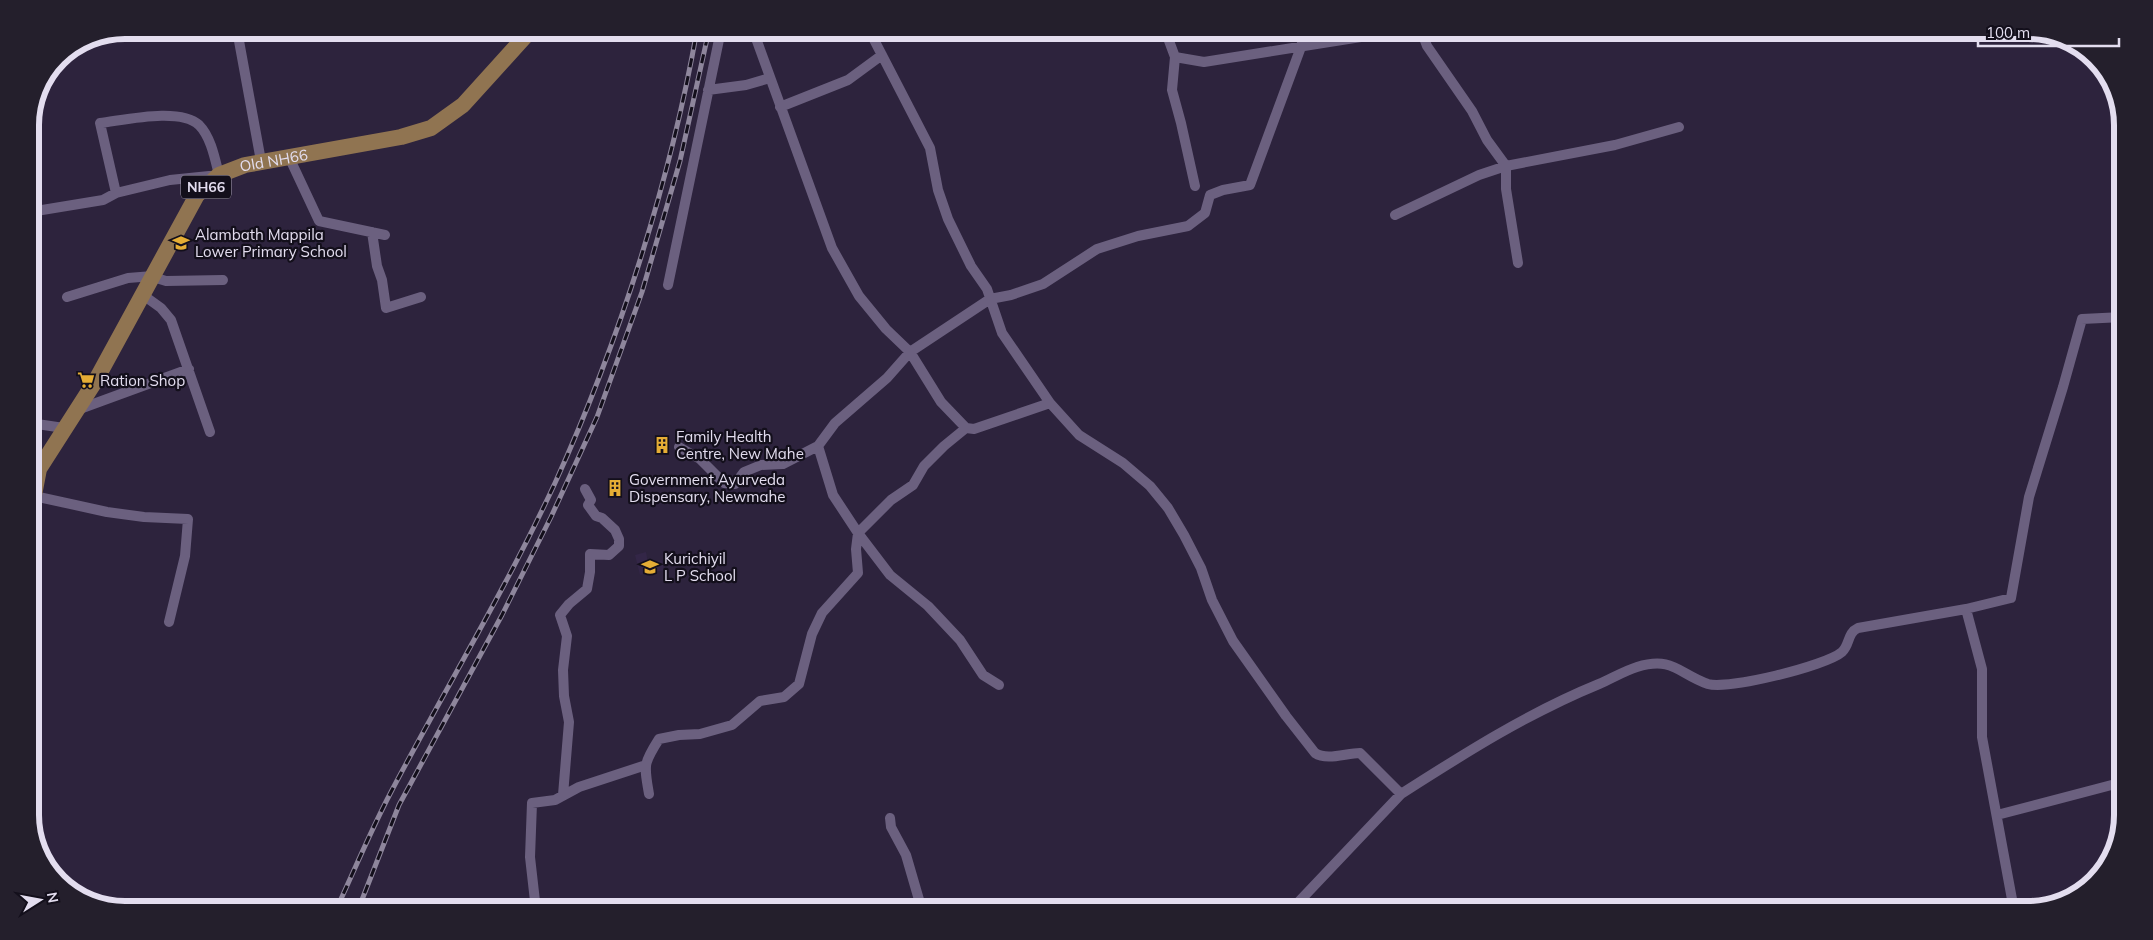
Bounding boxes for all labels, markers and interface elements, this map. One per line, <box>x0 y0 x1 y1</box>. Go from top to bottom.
scale bar <box>1978 15 2119 47</box>
text: 100 m <box>1986 23 2030 42</box>
street label: Old NH66 <box>238 144 309 175</box>
road number: NH66 <box>181 176 231 198</box>
place label: Alambath Mappila Lower Primary School <box>195 225 347 261</box>
school or university icon: Alambath Mappila Lower Primary School <box>171 233 191 253</box>
supermarket icon: Ration Shop <box>76 370 96 390</box>
place label: Ration Shop <box>100 371 185 390</box>
place label: Family Health Centre, New Mahe <box>676 427 804 463</box>
building icon: Family Health Centre, New Mahe <box>652 435 672 455</box>
place label: Government Ayurveda Dispensary, Newmahe <box>629 470 786 506</box>
building icon: Government Ayurveda Dispensary, Newmahe <box>605 478 625 498</box>
place label: Kurichiyil L P School <box>664 549 736 585</box>
school or university icon: Kurichiyil L P School <box>640 557 660 577</box>
north arrow <box>15 875 65 925</box>
text: N <box>43 891 63 904</box>

